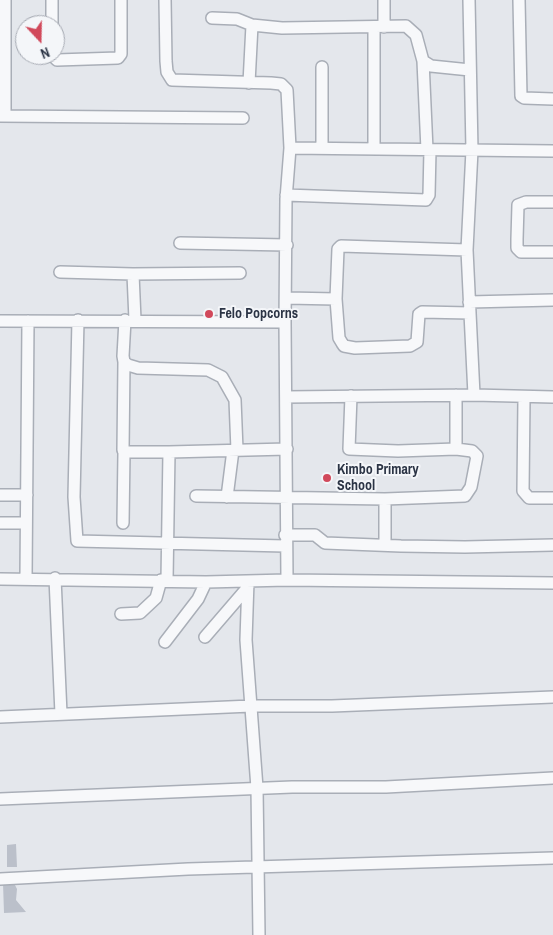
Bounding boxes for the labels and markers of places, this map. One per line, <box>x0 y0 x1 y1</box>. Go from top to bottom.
place label: Felo Popcorns <box>219 306 298 322</box>
marker: Felo Popcorns <box>203 308 215 320</box>
place label: Kimbo Primary School <box>337 462 419 494</box>
marker: Kimbo Primary School <box>321 472 333 484</box>

